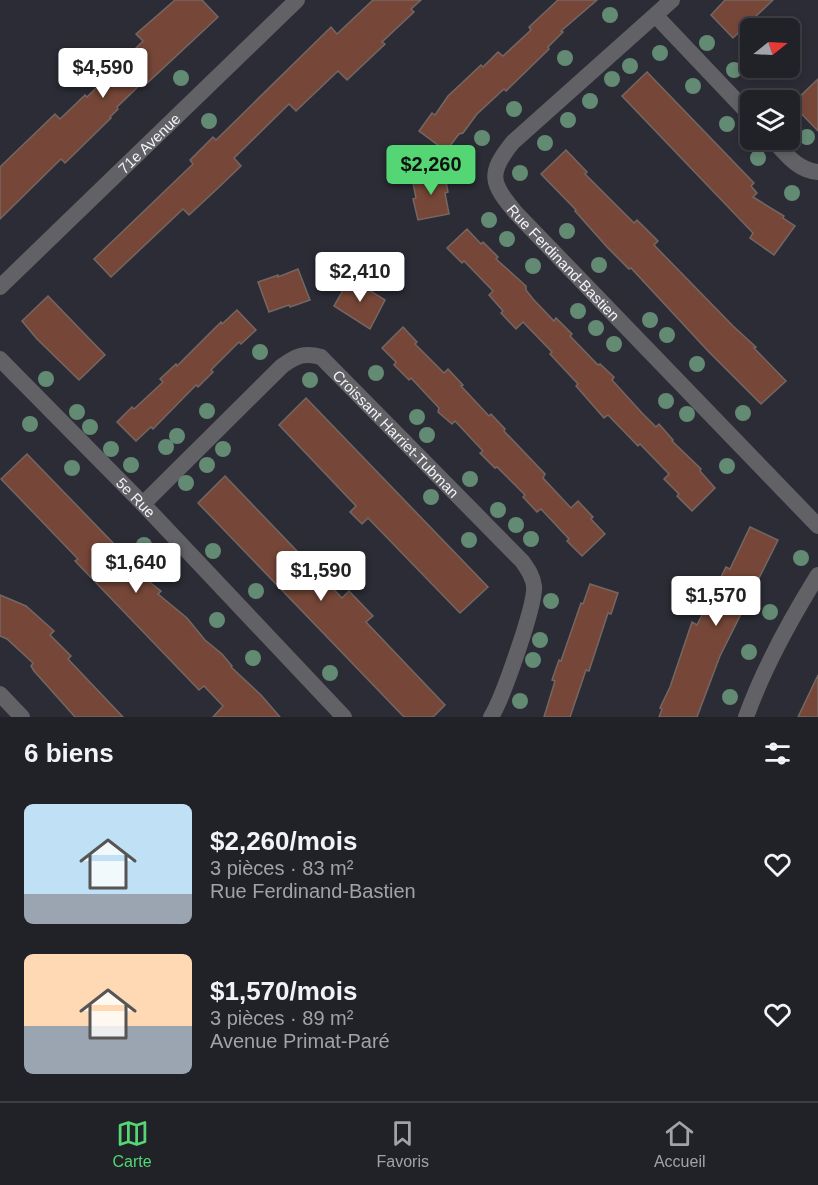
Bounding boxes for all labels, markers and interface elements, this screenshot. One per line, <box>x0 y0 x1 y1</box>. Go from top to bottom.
north arrow <box>740 18 800 78</box>
map controls <box>740 18 800 150</box>
pin: $4,590 <box>54 48 152 99</box>
text: $4,590 <box>72 56 134 78</box>
button: layers <box>740 90 800 150</box>
street label: 71e Avenue <box>115 110 183 177</box>
pin: $2,260 <box>382 145 480 196</box>
text: $2,260 <box>400 153 462 175</box>
street label: Rue Ferdinand-Bastien <box>504 201 623 324</box>
pin: $2,410 <box>311 252 409 303</box>
text: $2,410 <box>329 260 391 282</box>
street label: Croissant Harriet-Tubman <box>330 366 463 501</box>
street label: 5e Rue <box>113 474 159 520</box>
pin: $1,640 <box>87 543 185 594</box>
text: $1,640 <box>105 551 167 573</box>
pin: $1,590 <box>272 551 370 602</box>
text: $1,590 <box>290 559 352 581</box>
pin: $1,570 <box>667 576 765 627</box>
text: $1,570 <box>685 584 747 606</box>
icon: filters <box>761 737 794 770</box>
text: 6 biens <box>24 738 114 768</box>
text: $2,260/mois <box>210 826 357 856</box>
icon: home <box>72 828 144 900</box>
icon: heart <box>761 848 794 881</box>
text: 3 pièces · 83 m² <box>210 857 353 879</box>
text: Rue Ferdinand-Bastien <box>210 880 416 902</box>
text: $1,570/mois <box>210 976 357 1006</box>
icon: home <box>72 978 144 1050</box>
icon: heart <box>761 998 794 1031</box>
text: 3 pièces · 89 m² <box>210 1007 353 1029</box>
text: Avenue Primat-Paré <box>210 1030 390 1052</box>
tab: Carte <box>112 1117 152 1171</box>
tab: Favoris <box>377 1117 429 1171</box>
tab: Accueil <box>654 1117 706 1171</box>

